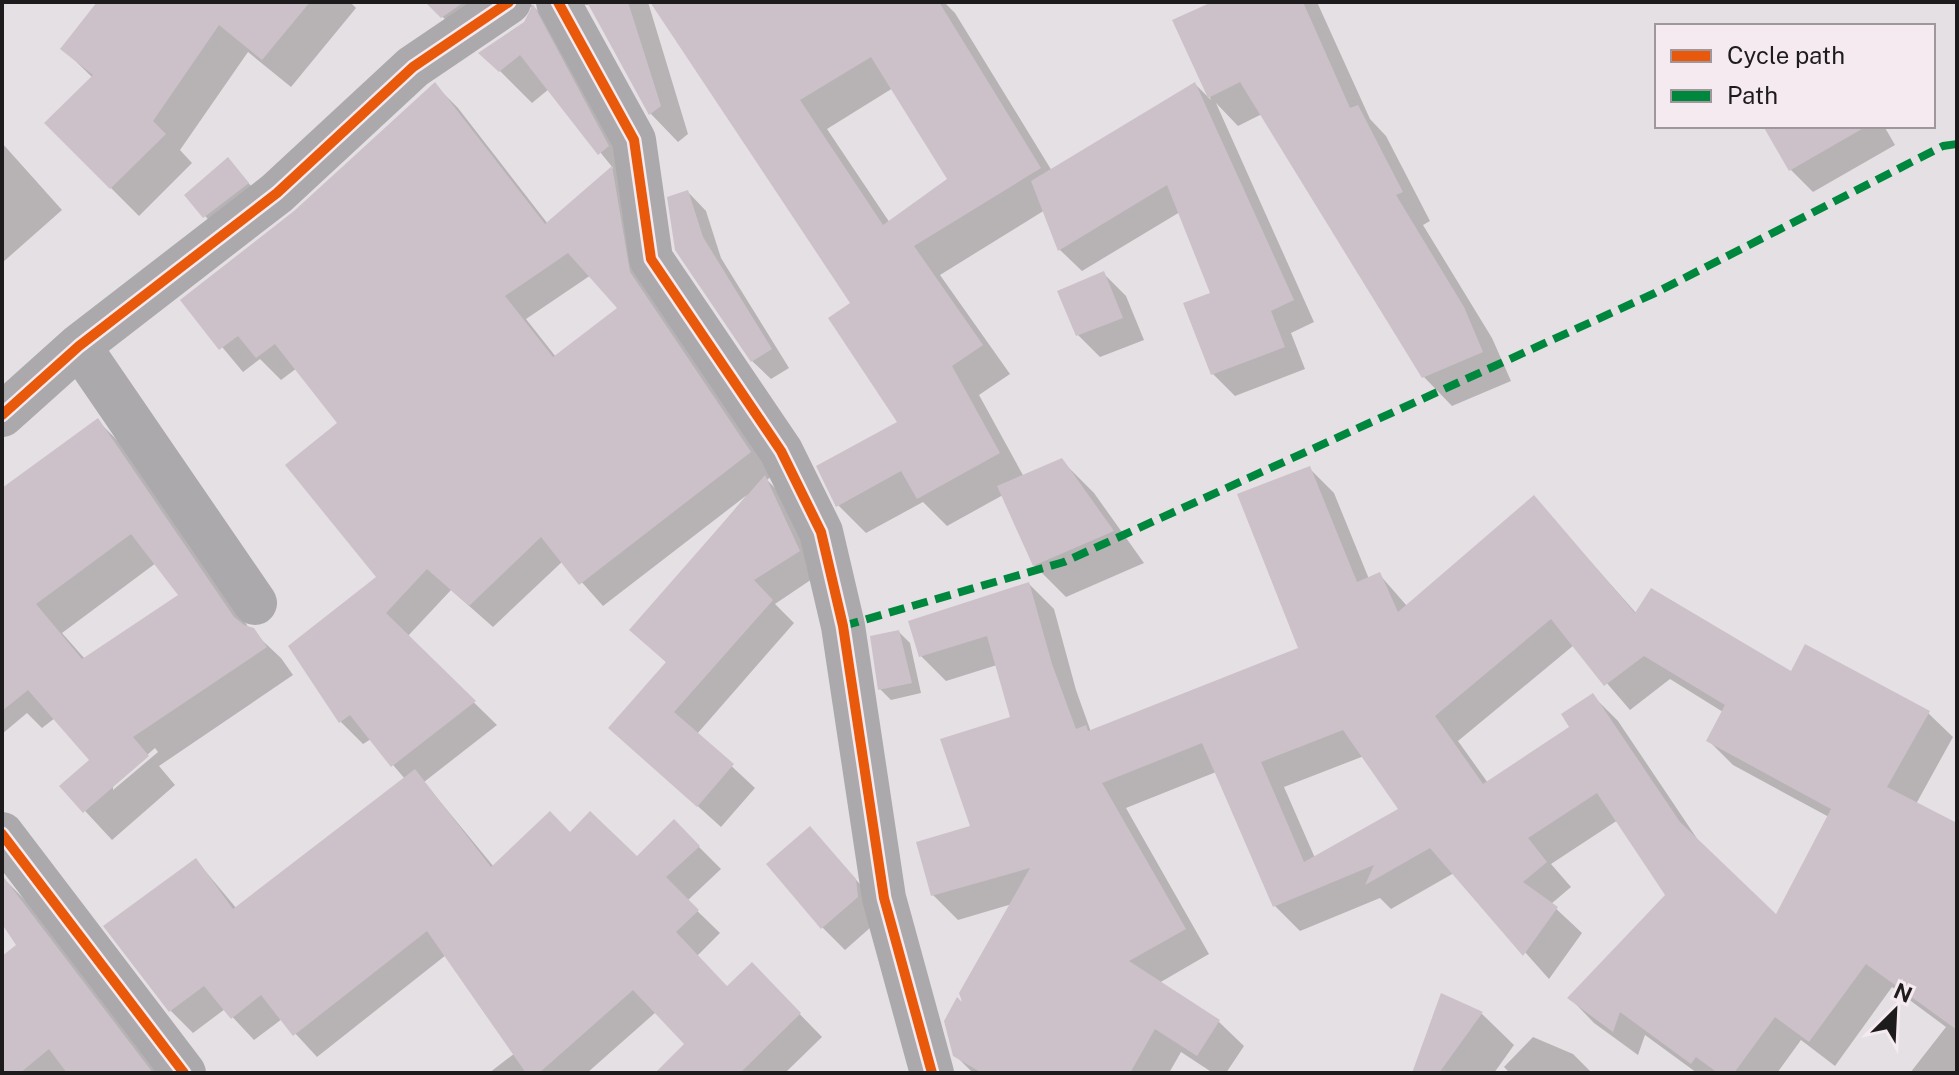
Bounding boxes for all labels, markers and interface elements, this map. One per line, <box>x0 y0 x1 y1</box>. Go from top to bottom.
legend <box>1655 24 1935 128</box>
text: Cycle path <box>1727 41 1845 69</box>
text: Path <box>1727 81 1778 109</box>
north arrow <box>1855 971 1935 1051</box>
text: N <box>1890 977 1916 1008</box>

